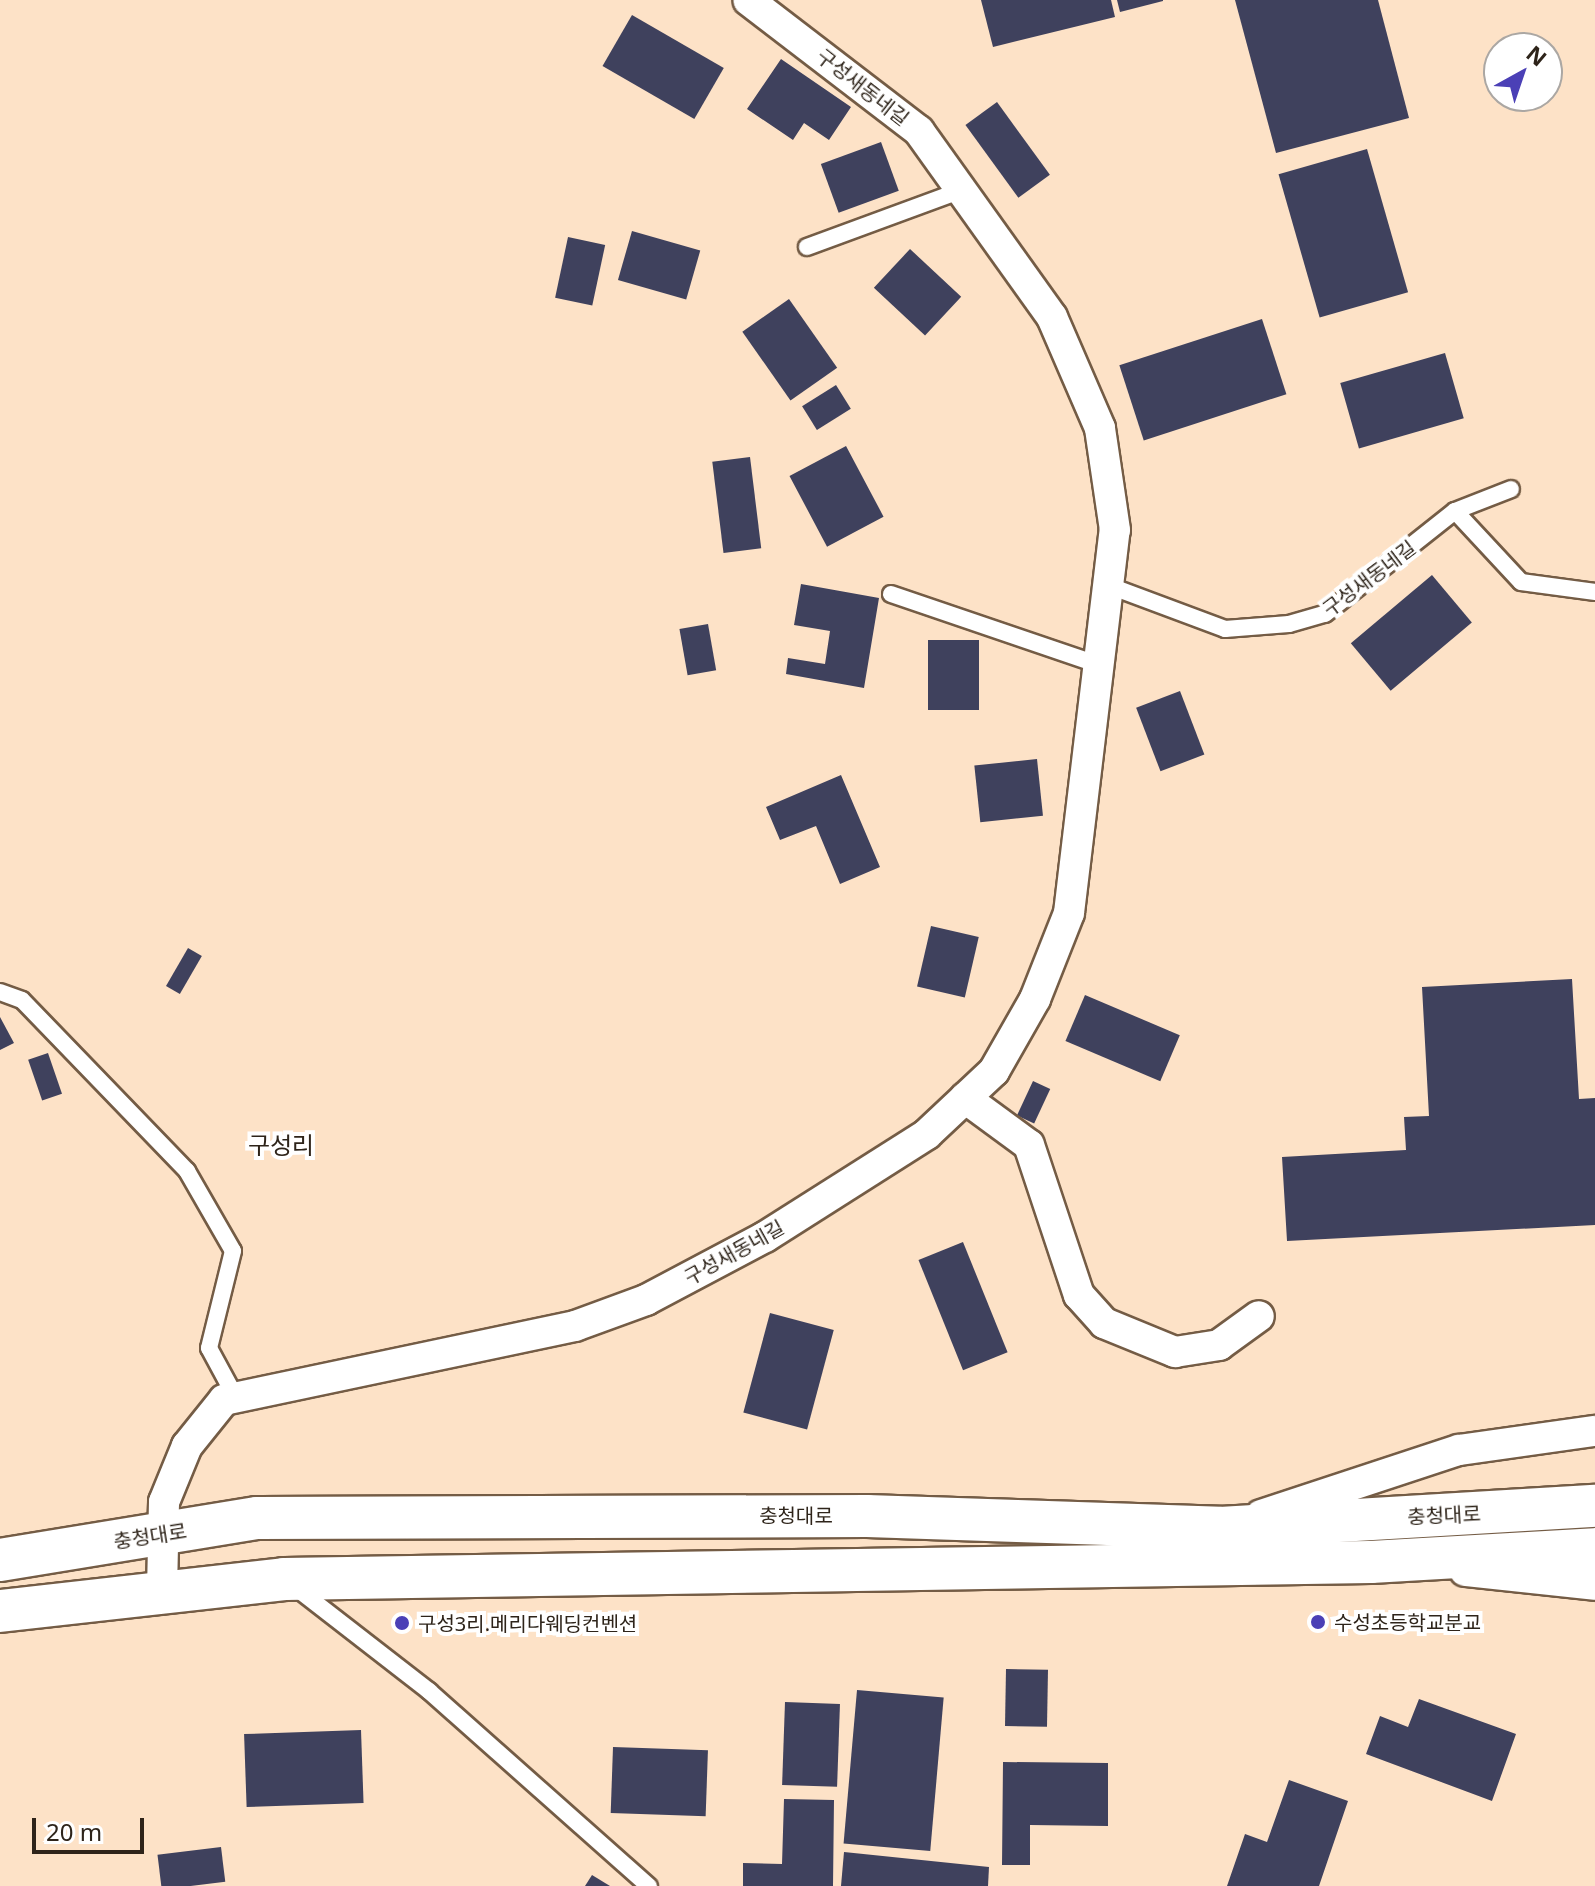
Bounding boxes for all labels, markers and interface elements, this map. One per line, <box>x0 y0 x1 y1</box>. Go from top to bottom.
north arrow <box>1483 32 1563 112</box>
text: N <box>1521 38 1554 72</box>
street label: 구성새동네길 <box>812 44 914 130</box>
street label: 구성새동네길 <box>1318 535 1420 621</box>
district label: 구성리 <box>248 1131 314 1159</box>
street label: 구성새동네길 <box>680 1215 788 1289</box>
street label: 충청대로 <box>1407 1501 1481 1529</box>
street label: 충청대로 <box>759 1503 833 1527</box>
street label: 충청대로 <box>112 1518 188 1554</box>
place label: 수성초등학교분교 <box>1334 1610 1481 1634</box>
place label: 구성3리.메리다웨딩컨벤션 <box>418 1611 637 1635</box>
marker: 수성초등학교분교 <box>1309 1613 1327 1631</box>
marker: 구성3리.메리다웨딩컨벤션 <box>393 1614 411 1632</box>
scale bar <box>36 1802 148 1852</box>
text: 20 m <box>46 1815 102 1848</box>

